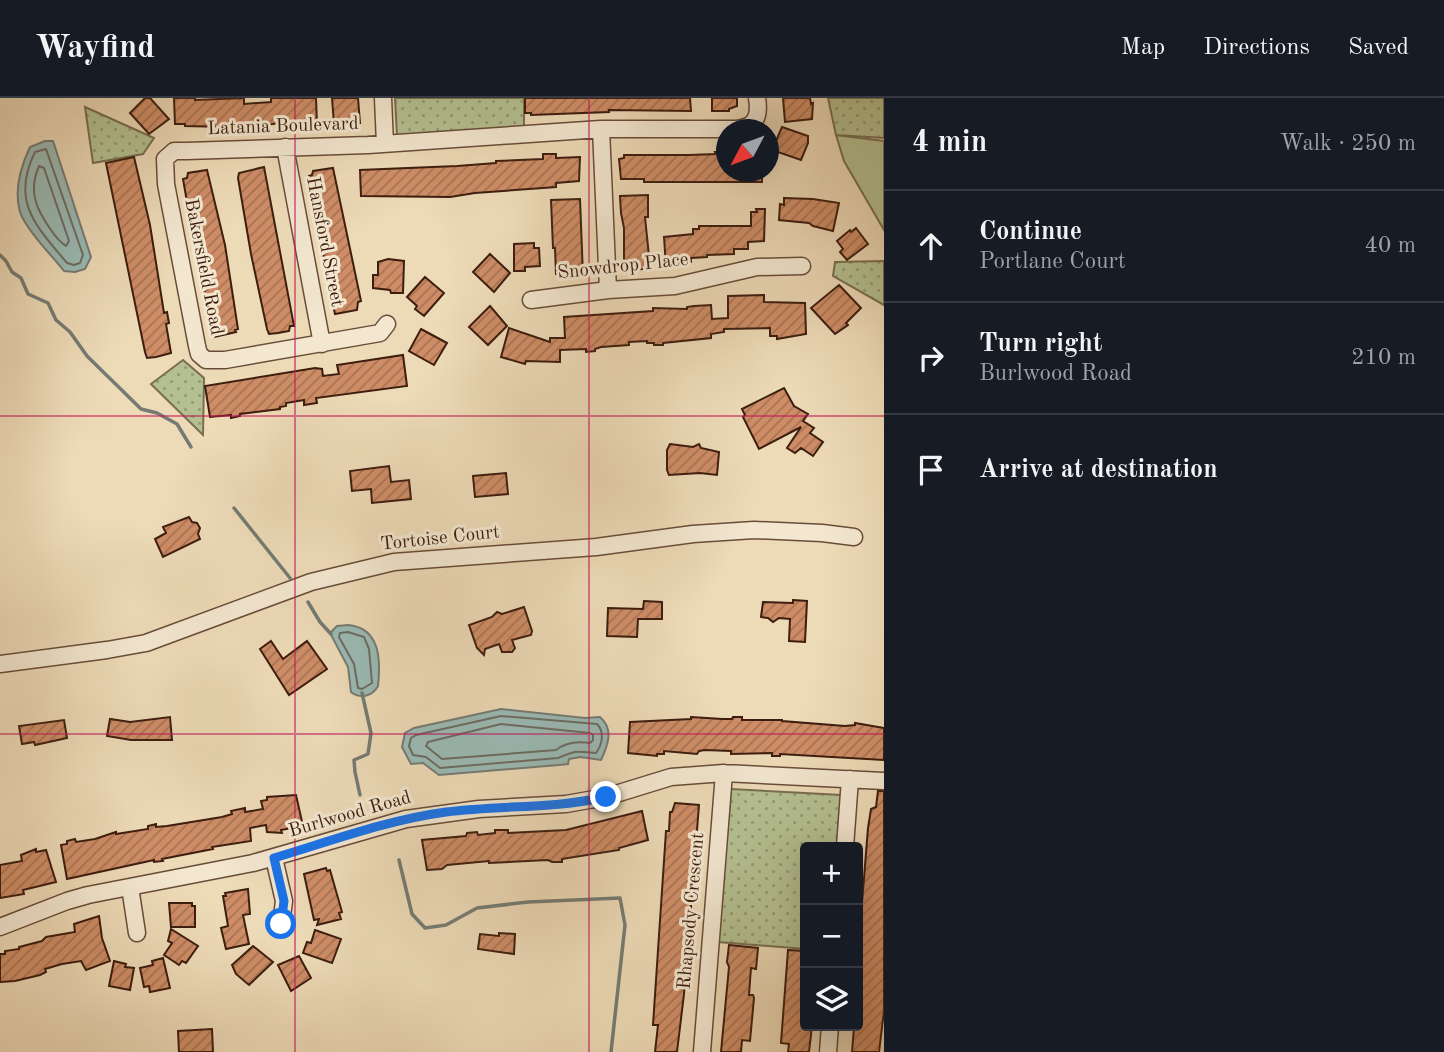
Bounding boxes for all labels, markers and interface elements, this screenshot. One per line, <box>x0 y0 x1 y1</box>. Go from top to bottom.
text: Wayfind <box>35 32 155 65</box>
text: Map <box>1121 36 1165 60</box>
text: Directions <box>1203 36 1310 60</box>
text: Saved <box>1348 36 1409 60</box>
street label: Latania Boulevard <box>207 115 359 139</box>
north arrow <box>716 119 779 182</box>
text: 4 min <box>912 128 987 158</box>
text: Walk · 250 m <box>1280 132 1416 155</box>
street label: Hansford Street <box>302 175 346 309</box>
street label: Bakersfield Road <box>180 197 226 337</box>
text: Continue <box>979 219 1082 245</box>
icon: ahead <box>912 227 950 265</box>
text: 40 m <box>1365 234 1416 257</box>
text: Portlane Court <box>979 250 1126 273</box>
street label: Snowdrop Place <box>556 251 690 283</box>
text: Turn right <box>979 331 1102 357</box>
icon: right <box>912 339 950 377</box>
text: 210 m <box>1351 346 1416 369</box>
text: Burlwood Road <box>979 362 1132 385</box>
icon: arrive <box>912 451 950 489</box>
text: Arrive at destination <box>979 457 1218 483</box>
street label: Tortoise Court <box>379 523 501 555</box>
route end <box>590 781 621 812</box>
street label: Burlwood Road <box>287 788 413 842</box>
street label: Rhapsody Crescent <box>676 832 708 990</box>
map controls <box>800 842 863 1031</box>
button: + <box>800 842 863 905</box>
button: − <box>800 905 863 968</box>
route start <box>265 908 296 939</box>
button: layers <box>800 968 863 1031</box>

